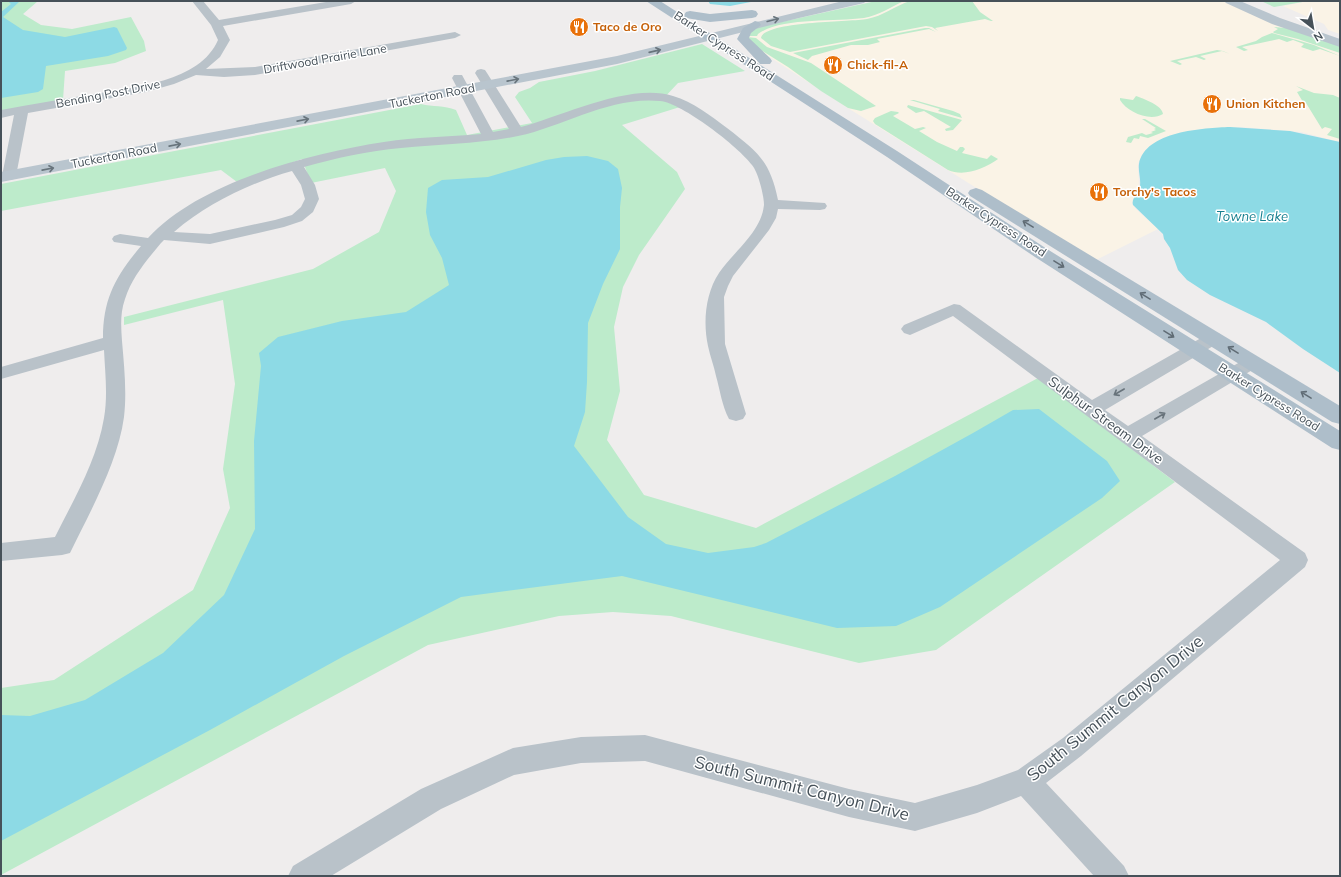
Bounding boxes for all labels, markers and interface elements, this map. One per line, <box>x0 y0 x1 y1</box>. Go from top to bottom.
street label: Barker Cypress Road <box>671 8 777 84</box>
north arrow <box>1293 8 1333 48</box>
restaurant icon: Taco de Oro <box>568 16 590 38</box>
one-way arrow <box>766 16 779 24</box>
place label: Taco de Oro <box>593 19 662 34</box>
text: N <box>1311 28 1325 45</box>
street label: Driftwood Prairie Lane <box>262 40 388 77</box>
one-way arrow <box>648 47 661 55</box>
restaurant icon: Chick-fil-A <box>822 54 844 76</box>
place label: Chick-fil-A <box>847 57 908 72</box>
street label: Bending Post Drive <box>55 76 161 111</box>
one-way arrow <box>506 76 519 84</box>
street label: Tuckerton Road <box>388 80 476 111</box>
restaurant icon: Union Kitchen <box>1201 93 1223 115</box>
place label: Union Kitchen <box>1226 96 1306 111</box>
one-way arrow <box>296 116 309 124</box>
street label: Tuckerton Road <box>70 140 158 171</box>
one-way arrow <box>169 140 182 148</box>
one-way arrow <box>41 164 54 172</box>
restaurant icon: Torchy's Tacos <box>1088 181 1110 203</box>
street label: Barker Cypress Road <box>943 184 1049 260</box>
place label: Torchy's Tacos <box>1113 184 1196 199</box>
water label: Towne Lake <box>1216 208 1288 224</box>
one-way arrow <box>1022 219 1034 227</box>
one-way arrow <box>1054 260 1065 268</box>
one-way arrow <box>1140 292 1151 300</box>
one-way arrow <box>1163 330 1174 338</box>
one-way arrow <box>1227 346 1239 354</box>
street label: Barker Cypress Road <box>1216 359 1323 434</box>
street label: Sulphur Stream Drive <box>1045 372 1167 468</box>
one-way arrow <box>1113 389 1125 397</box>
one-way arrow <box>1301 391 1312 399</box>
one-way arrow <box>1154 412 1166 420</box>
street label: South Summit Canyon Drive <box>1022 630 1208 786</box>
street label: South Summit Canyon Drive <box>692 751 912 825</box>

